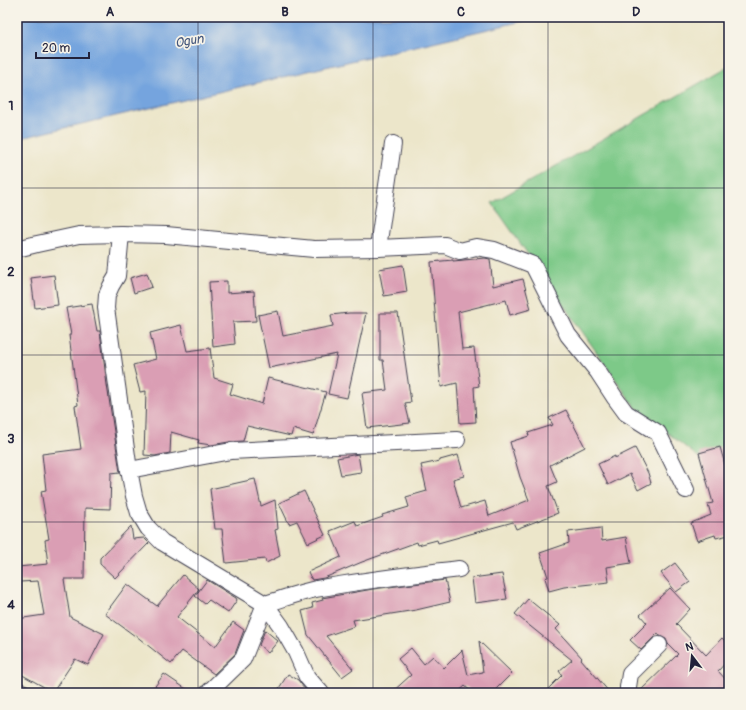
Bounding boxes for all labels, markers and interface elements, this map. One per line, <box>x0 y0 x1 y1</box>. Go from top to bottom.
text: A <box>106 4 115 20</box>
text: B <box>281 4 289 20</box>
text: C <box>457 4 465 20</box>
text: D <box>632 4 640 20</box>
water label: Ogun <box>174 31 205 51</box>
scale bar <box>36 34 89 60</box>
text: 20 m <box>42 41 71 56</box>
text: 1 <box>8 98 14 114</box>
text: 2 <box>7 264 15 280</box>
text: 3 <box>7 431 15 447</box>
text: 4 <box>7 597 15 613</box>
north arrow <box>672 636 712 676</box>
text: N <box>684 639 695 654</box>

